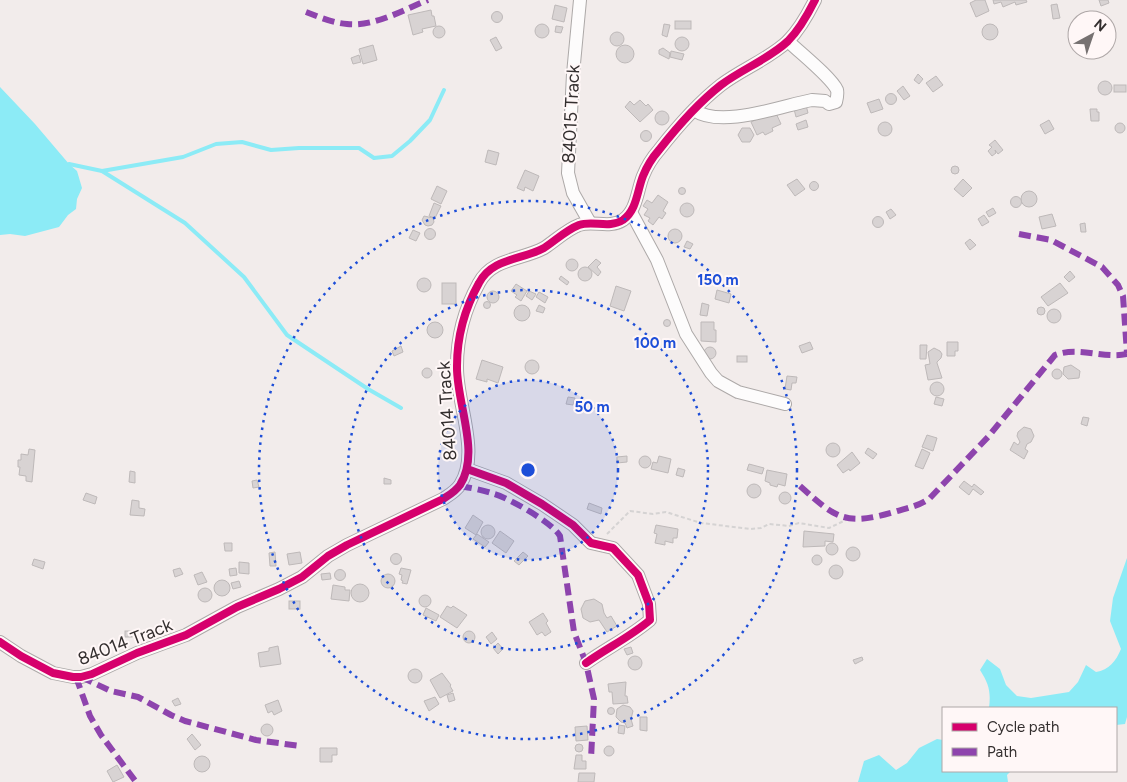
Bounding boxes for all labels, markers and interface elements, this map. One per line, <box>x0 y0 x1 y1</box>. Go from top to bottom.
north arrow <box>1067 10 1117 60</box>
text: N <box>1090 15 1110 35</box>
street label: 84015 Track <box>557 64 585 164</box>
text: 150 m <box>697 271 739 289</box>
text: 100 m <box>634 334 676 352</box>
street label: 84014 Track <box>433 360 461 461</box>
text: 50 m <box>574 398 610 416</box>
centre of rings <box>519 461 537 479</box>
street label: 84014 Track <box>75 614 176 670</box>
legend <box>942 707 1117 772</box>
text: Cycle path <box>987 718 1059 736</box>
text: Path <box>987 743 1017 761</box>

